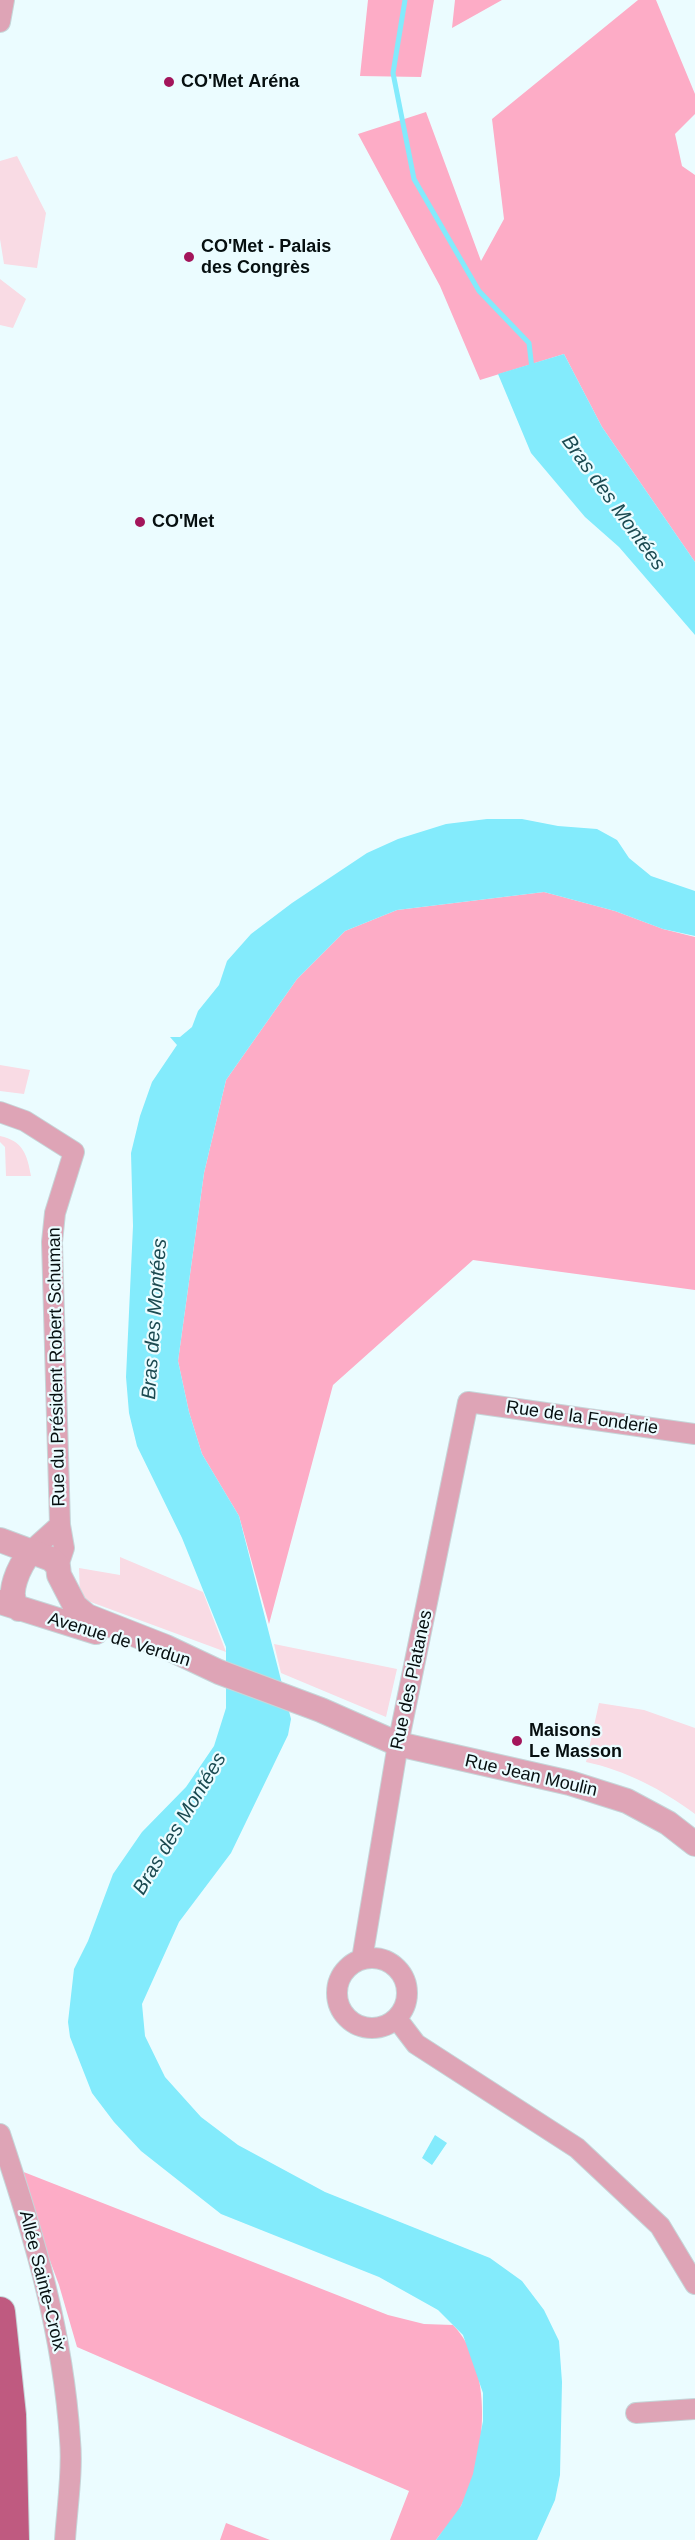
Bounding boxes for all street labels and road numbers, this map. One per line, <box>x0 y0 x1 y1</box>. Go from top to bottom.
street label: Rue du Président Robert Schuman <box>44 1227 70 1507</box>
street label: Rue de la Fonderie <box>505 1397 659 1439</box>
street label: Avenue de Verdun <box>45 1608 193 1672</box>
street label: Rue des Platanes <box>387 1608 437 1752</box>
street label: Rue Jean Moulin <box>463 1750 599 1802</box>
street label: Allée Sainte-Croix <box>14 2208 70 2354</box>

